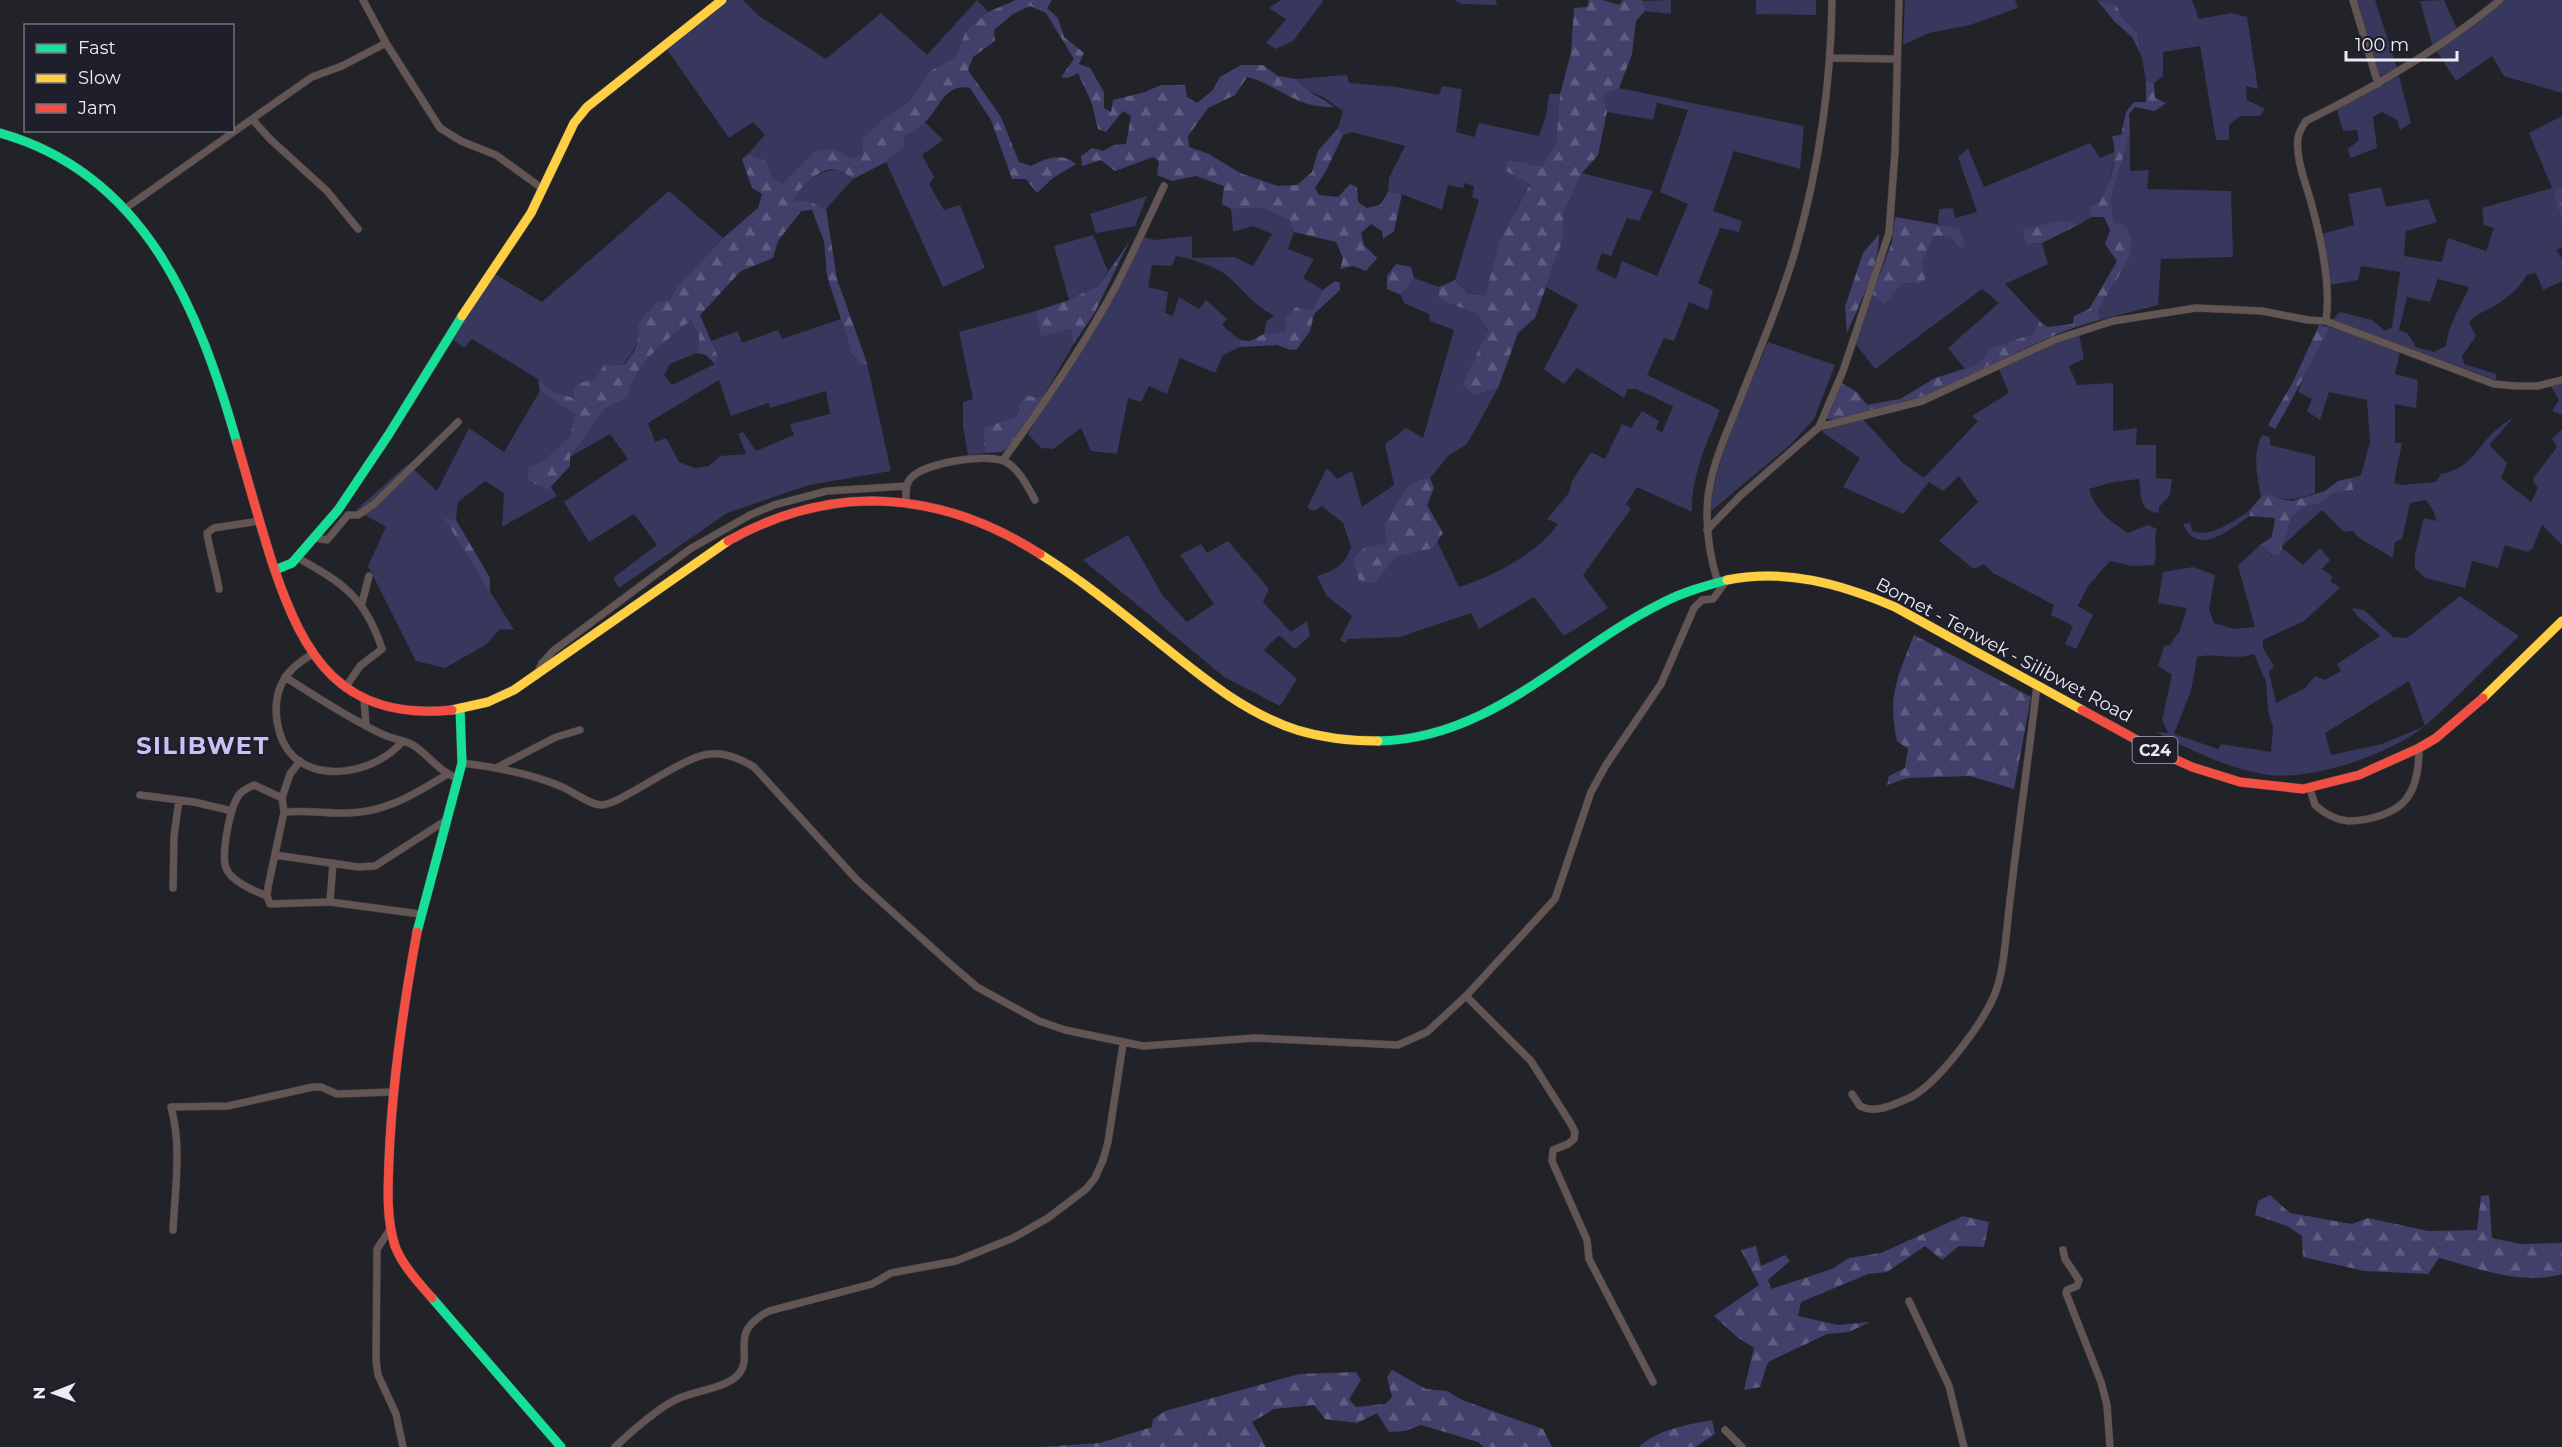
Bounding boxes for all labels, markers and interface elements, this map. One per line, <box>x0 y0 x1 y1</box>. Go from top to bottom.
legend <box>24 24 234 132</box>
scale bar <box>2346 24 2457 62</box>
text: 100 m <box>2355 34 2409 56</box>
text: Fast <box>78 37 116 59</box>
text: Slow <box>78 67 121 89</box>
text: Jam <box>77 97 117 119</box>
street label: Bomet - Tenwek - Silibwet Road <box>1872 573 2136 727</box>
district label: SILIBWET <box>136 731 270 760</box>
road number: C24 <box>2132 737 2178 763</box>
north arrow <box>24 1363 84 1423</box>
text: N <box>30 1387 49 1400</box>

